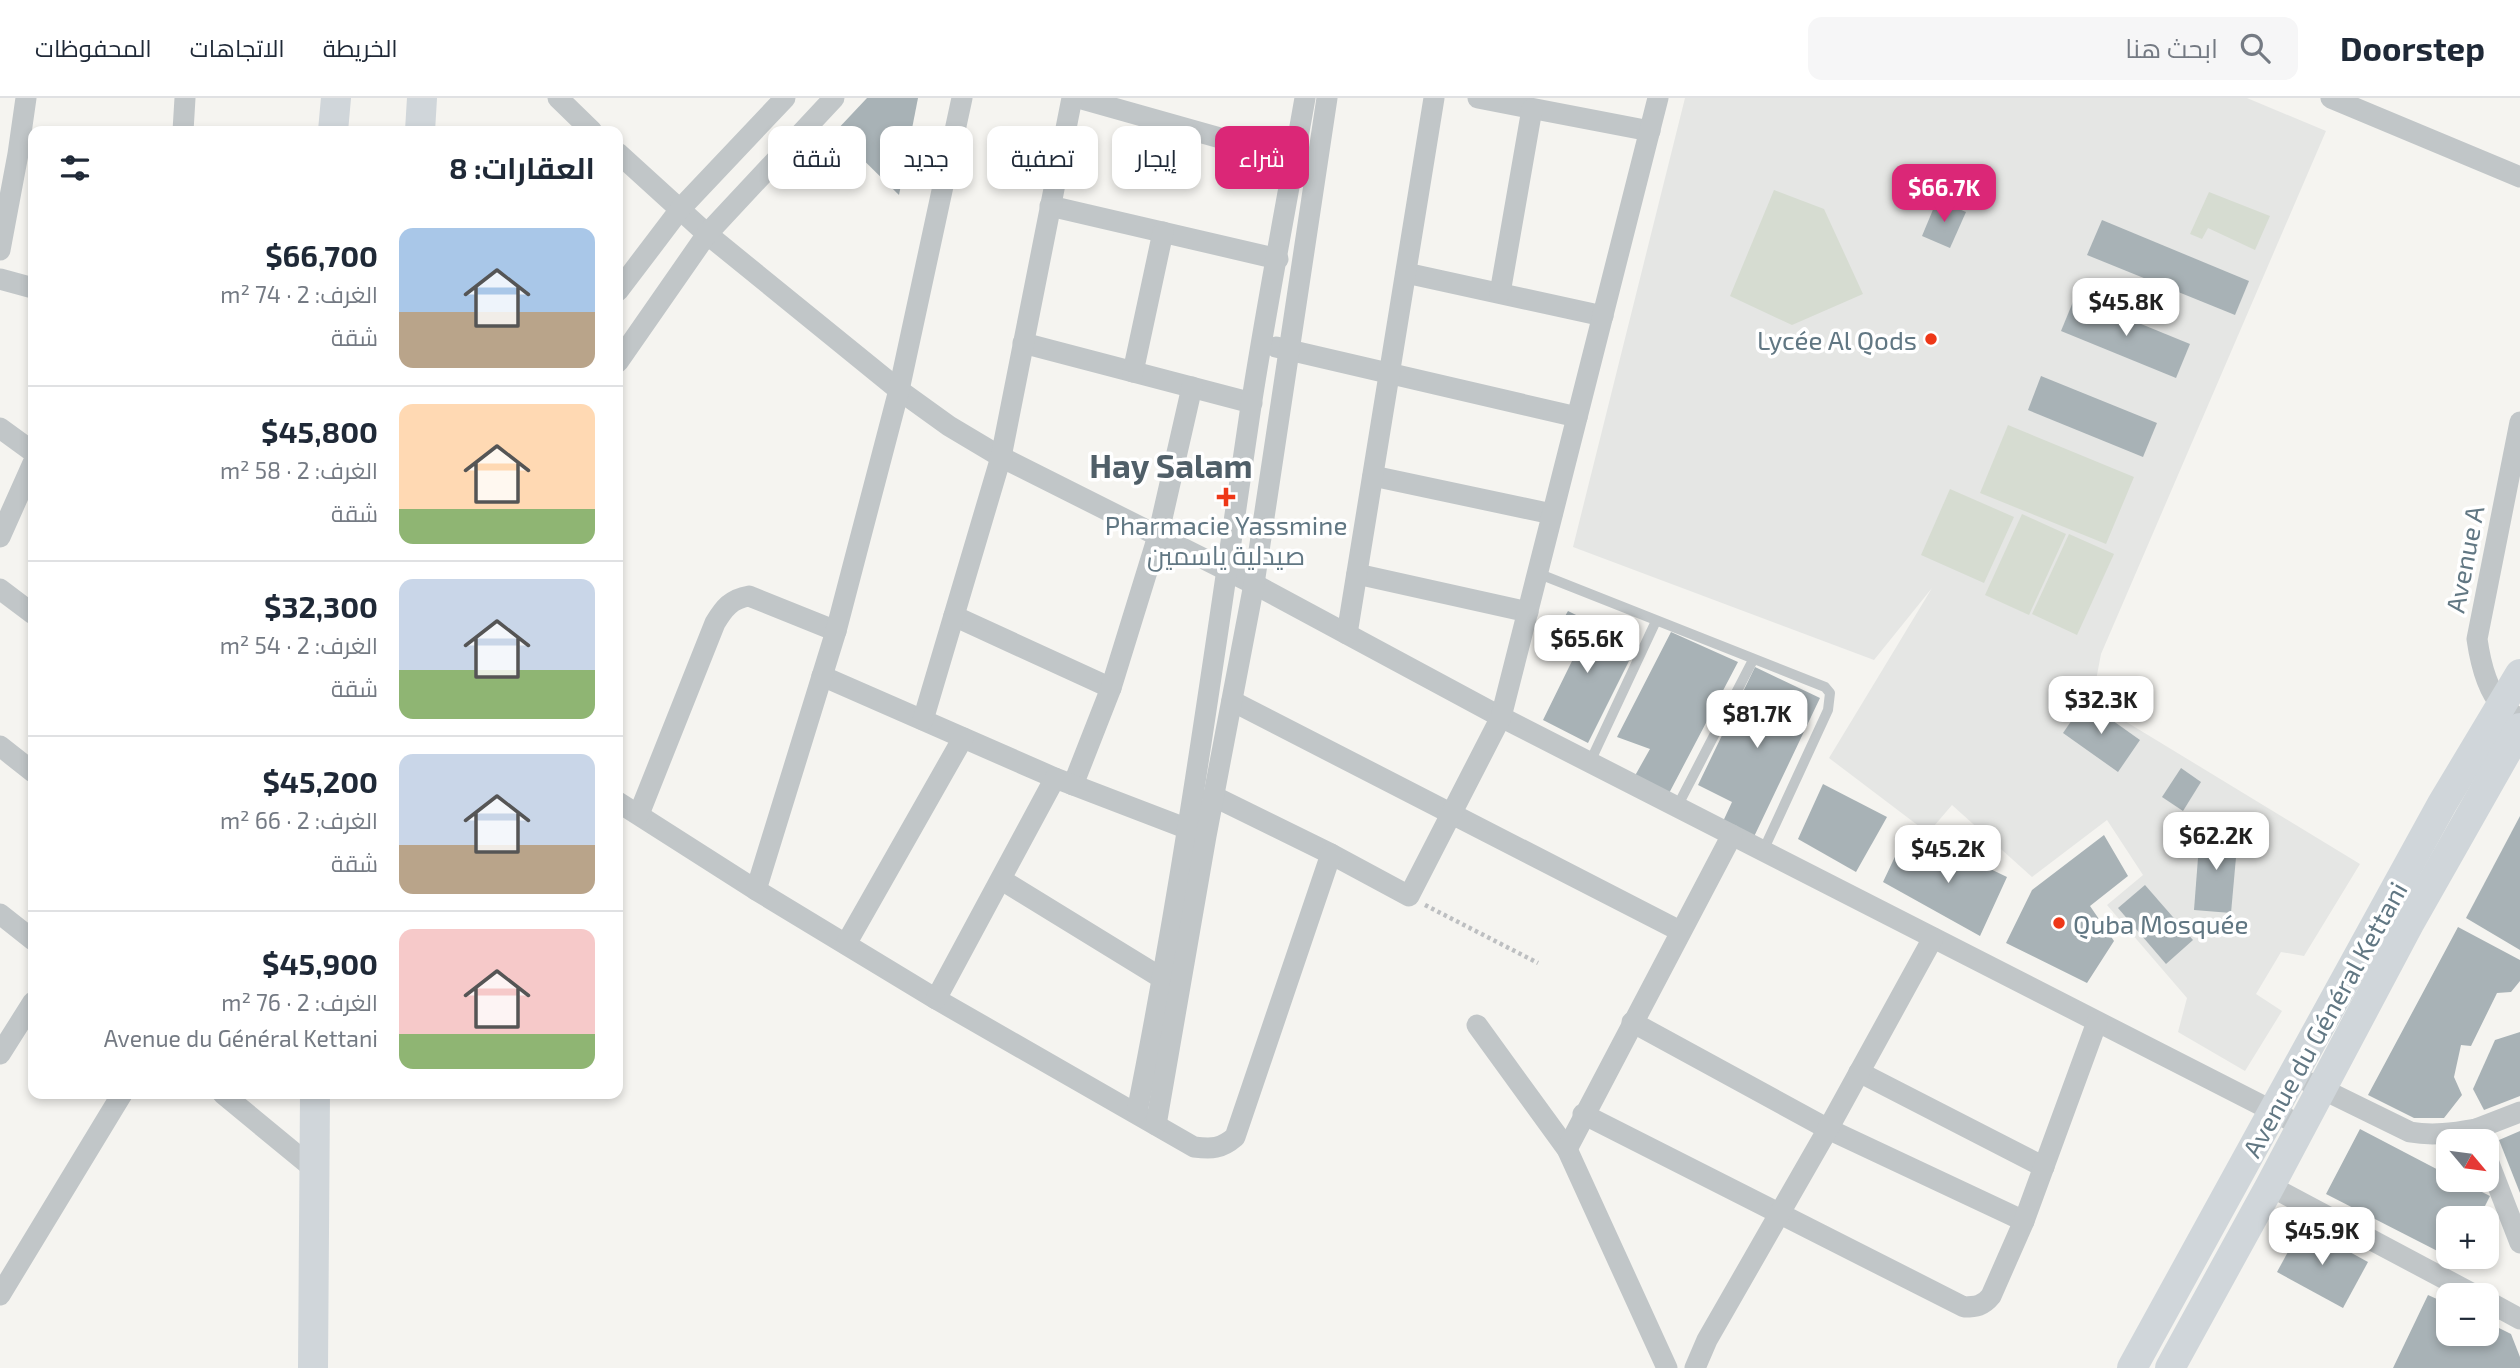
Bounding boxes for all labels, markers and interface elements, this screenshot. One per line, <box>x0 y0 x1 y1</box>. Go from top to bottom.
search box <box>1808 17 2298 80</box>
text: Doorstep <box>2340 28 2485 68</box>
icon: search <box>2236 29 2274 67</box>
text: ابحث هنا <box>2125 32 2218 63</box>
text: المحفوظات <box>35 33 152 62</box>
text: الاتجاهات <box>190 33 285 62</box>
text: الخريطة <box>323 33 398 62</box>
chip: شقة <box>768 126 866 189</box>
chip: جديد <box>880 126 973 189</box>
chip: تصفية <box>987 126 1098 189</box>
chip: إيجار <box>1112 126 1201 189</box>
chip: شراء <box>1215 126 1309 189</box>
icon: filters <box>56 149 94 187</box>
text: العقارات: 8 <box>449 149 595 185</box>
pin: $66.7K <box>1887 164 2001 224</box>
text: $66.7K <box>1908 173 1980 201</box>
text: $66,700 <box>265 237 378 273</box>
icon: home <box>455 256 539 340</box>
pin: $45.8K <box>2069 278 2183 338</box>
text: الغرف: 2 · 74 m² <box>220 280 378 308</box>
text: $45.8K <box>2088 287 2164 315</box>
text: شقة <box>331 323 378 351</box>
place label: Lycée Al Qods <box>1757 324 1917 355</box>
marker: Lycée Al Qods <box>1923 331 1939 347</box>
text: $45,800 <box>261 413 378 449</box>
icon: home <box>455 432 539 516</box>
district label: Hay Salam <box>1089 445 1253 485</box>
text: الغرف: 2 · 58 m² <box>220 456 378 484</box>
marker: Pharmacie Yassmine صيدلية ياسمين <box>1218 489 1234 505</box>
text: شقة <box>331 499 378 527</box>
street label: Avenue A <box>2438 503 2490 615</box>
place label: Pharmacie Yassmine صيدلية ياسمين <box>1105 509 1347 572</box>
text: $32,300 <box>264 588 378 624</box>
icon: home <box>455 607 539 691</box>
pin: $65.6K <box>1530 616 1644 675</box>
text: $65.6K <box>1550 624 1624 652</box>
text: الغرف: 2 · 54 m² <box>220 631 378 659</box>
text: شقة <box>331 674 378 702</box>
pin: $32.3K <box>2044 676 2158 736</box>
text: $32.3K <box>2065 685 2137 713</box>
pin: $81.7K <box>1700 690 1814 750</box>
text: $81.7K <box>1722 699 1792 727</box>
text: $45,200 <box>262 763 378 799</box>
icon: home <box>455 782 539 866</box>
text: الغرف: 2 · 66 m² <box>220 806 378 834</box>
pin: $62.2K <box>2159 812 2273 872</box>
text: $62.2K <box>2179 821 2253 849</box>
pin: $45.2K <box>1891 826 2005 885</box>
text: $45.2K <box>1911 834 1985 862</box>
text: شقة <box>331 849 378 877</box>
street label: Avenue du Général Kettani <box>2235 876 2413 1162</box>
place label: Quba Mosquée <box>2073 908 2248 939</box>
marker: Quba Mosquée <box>2051 915 2067 931</box>
text: $45,900 <box>262 945 378 981</box>
icon: home <box>455 957 539 1041</box>
text: الغرف: 2 · 76 m² <box>221 988 378 1016</box>
text: Avenue du Général Kettani <box>104 1024 378 1052</box>
north arrow <box>2436 1129 2499 1192</box>
map controls <box>2436 1129 2499 1346</box>
button: + <box>2436 1206 2499 1269</box>
pin: $45.9K <box>2265 1208 2379 1267</box>
text: $45.9K <box>2285 1216 2359 1244</box>
button: − <box>2436 1283 2499 1346</box>

